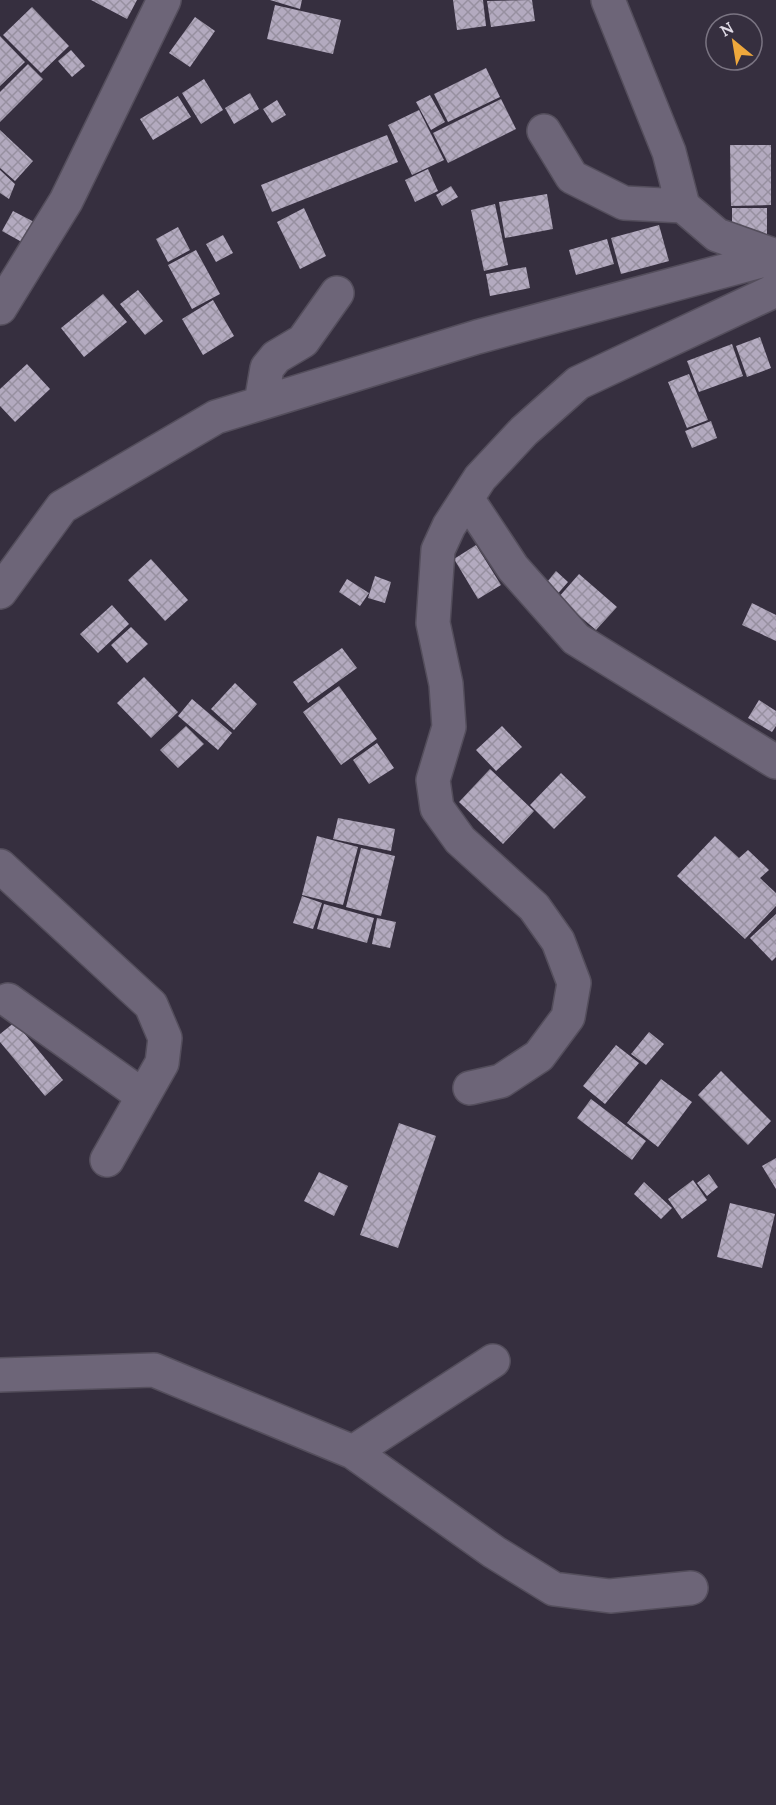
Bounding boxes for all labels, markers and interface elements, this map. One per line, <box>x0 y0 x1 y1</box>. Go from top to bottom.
north arrow <box>704 12 764 72</box>
text: N <box>716 17 737 41</box>

